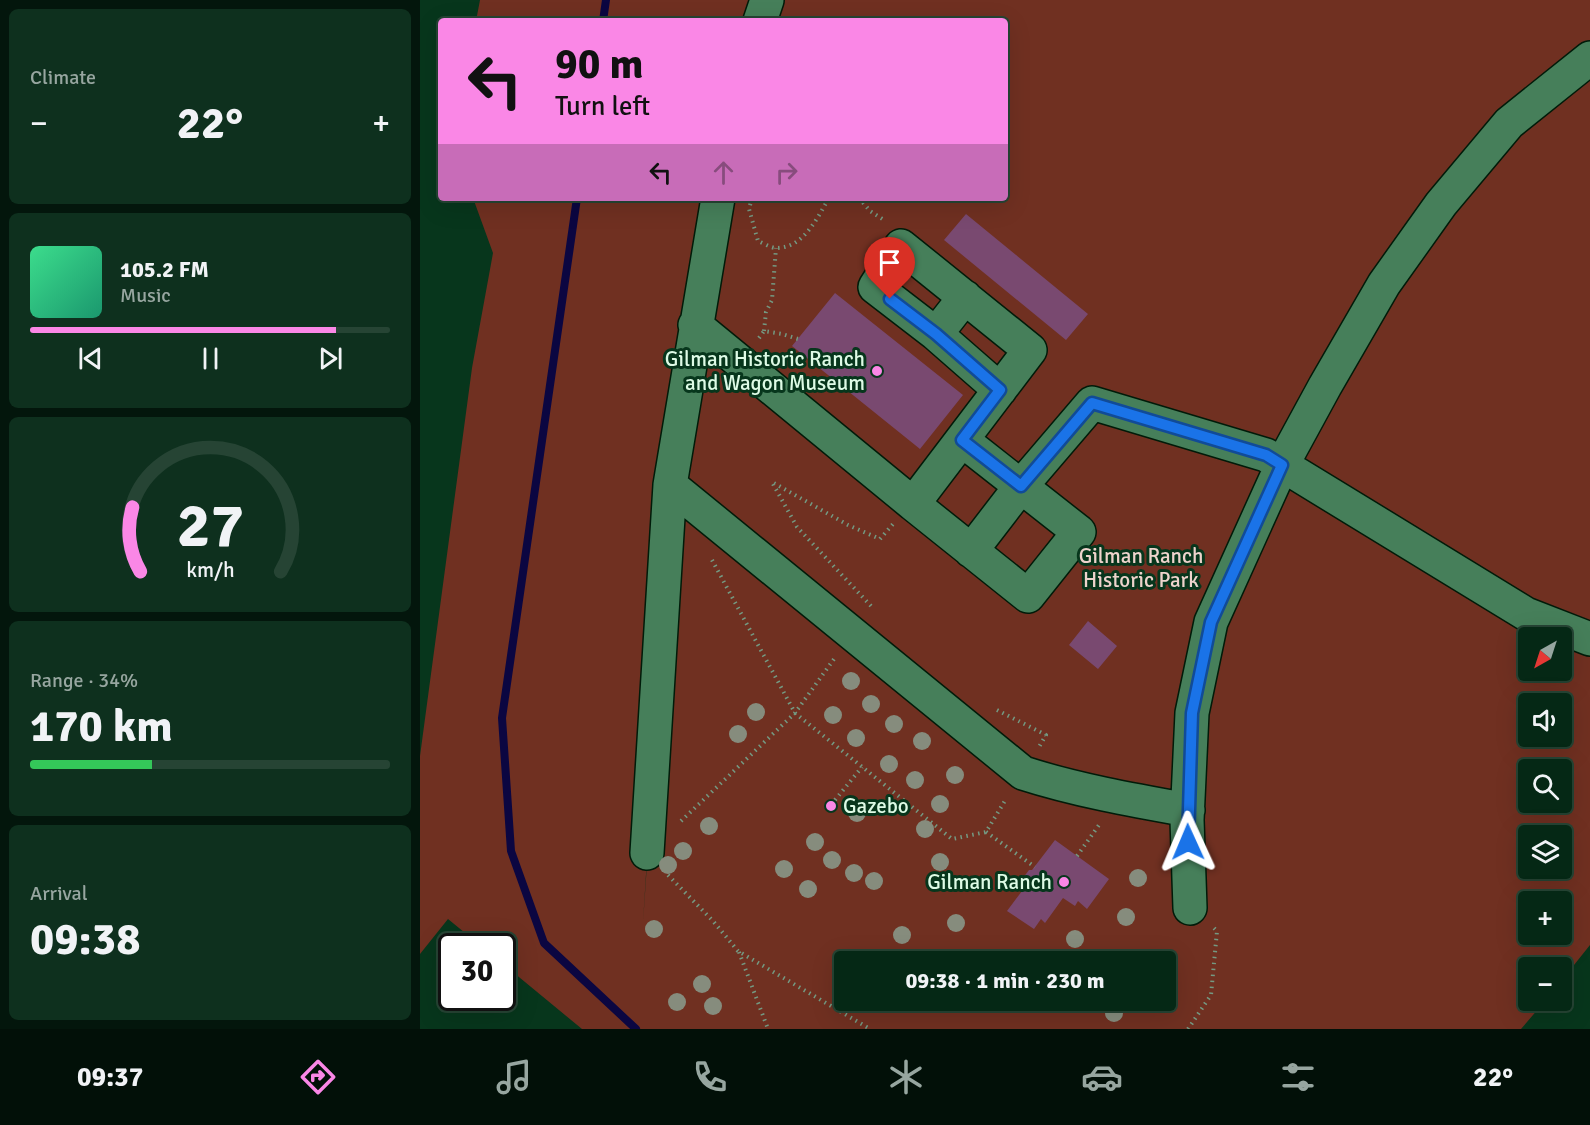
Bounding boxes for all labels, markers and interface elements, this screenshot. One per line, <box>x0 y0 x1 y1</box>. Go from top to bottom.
text: 90 m <box>555 39 644 90</box>
icon: left <box>456 42 534 120</box>
text: Climate <box>30 65 96 90</box>
text: Turn left <box>555 90 650 123</box>
text: 22° <box>177 96 243 151</box>
text: − <box>30 103 48 144</box>
text: + <box>372 103 390 144</box>
icon: left <box>644 156 677 189</box>
icon: ahead <box>707 156 740 189</box>
icon: right <box>770 156 803 189</box>
pin <box>864 237 915 299</box>
icon: arrive <box>873 246 906 279</box>
text: 105.2 FM <box>120 256 209 283</box>
text: Music <box>120 283 171 308</box>
icon: previous <box>74 342 107 375</box>
icon: pause <box>194 342 227 375</box>
icon: next <box>314 342 347 375</box>
place label: Gilman Historic Ranch and Wagon Museum <box>665 346 865 396</box>
marker: Gilman Historic Ranch and Wagon Museum <box>870 364 884 378</box>
text: 27 <box>176 487 244 564</box>
park label: Gilman Ranch Historic Park <box>1079 543 1203 593</box>
text: km/h <box>186 557 234 583</box>
north arrow <box>1518 627 1572 681</box>
map controls <box>1518 627 1572 1011</box>
text: Range · 34% <box>30 668 138 693</box>
button: sound <box>1518 693 1572 747</box>
text: 170 km <box>30 699 173 754</box>
button: search <box>1518 759 1572 813</box>
place label: Gazebo <box>843 793 909 819</box>
marker: Gazebo <box>824 799 838 813</box>
position arrow <box>1156 810 1220 874</box>
button: layers <box>1518 825 1572 879</box>
place label: Gilman Ranch <box>927 869 1052 895</box>
marker: Gilman Ranch <box>1057 875 1071 889</box>
text: Arrival <box>30 881 88 906</box>
button: + <box>1518 891 1572 945</box>
text: 09:38 <box>30 912 140 967</box>
speed limit sign: 30 <box>438 933 516 1011</box>
button: − <box>1518 957 1572 1011</box>
text: 09:38 · 1 min · 230 m <box>905 967 1105 994</box>
icon: directions <box>297 1056 339 1098</box>
icon: music <box>493 1056 535 1098</box>
icon: phone <box>689 1056 731 1098</box>
icon: climate <box>885 1056 927 1098</box>
icon: car <box>1081 1056 1123 1098</box>
icon: filters <box>1277 1056 1319 1098</box>
text: 09:37 <box>77 1061 143 1094</box>
text: 22° <box>1473 1061 1513 1094</box>

